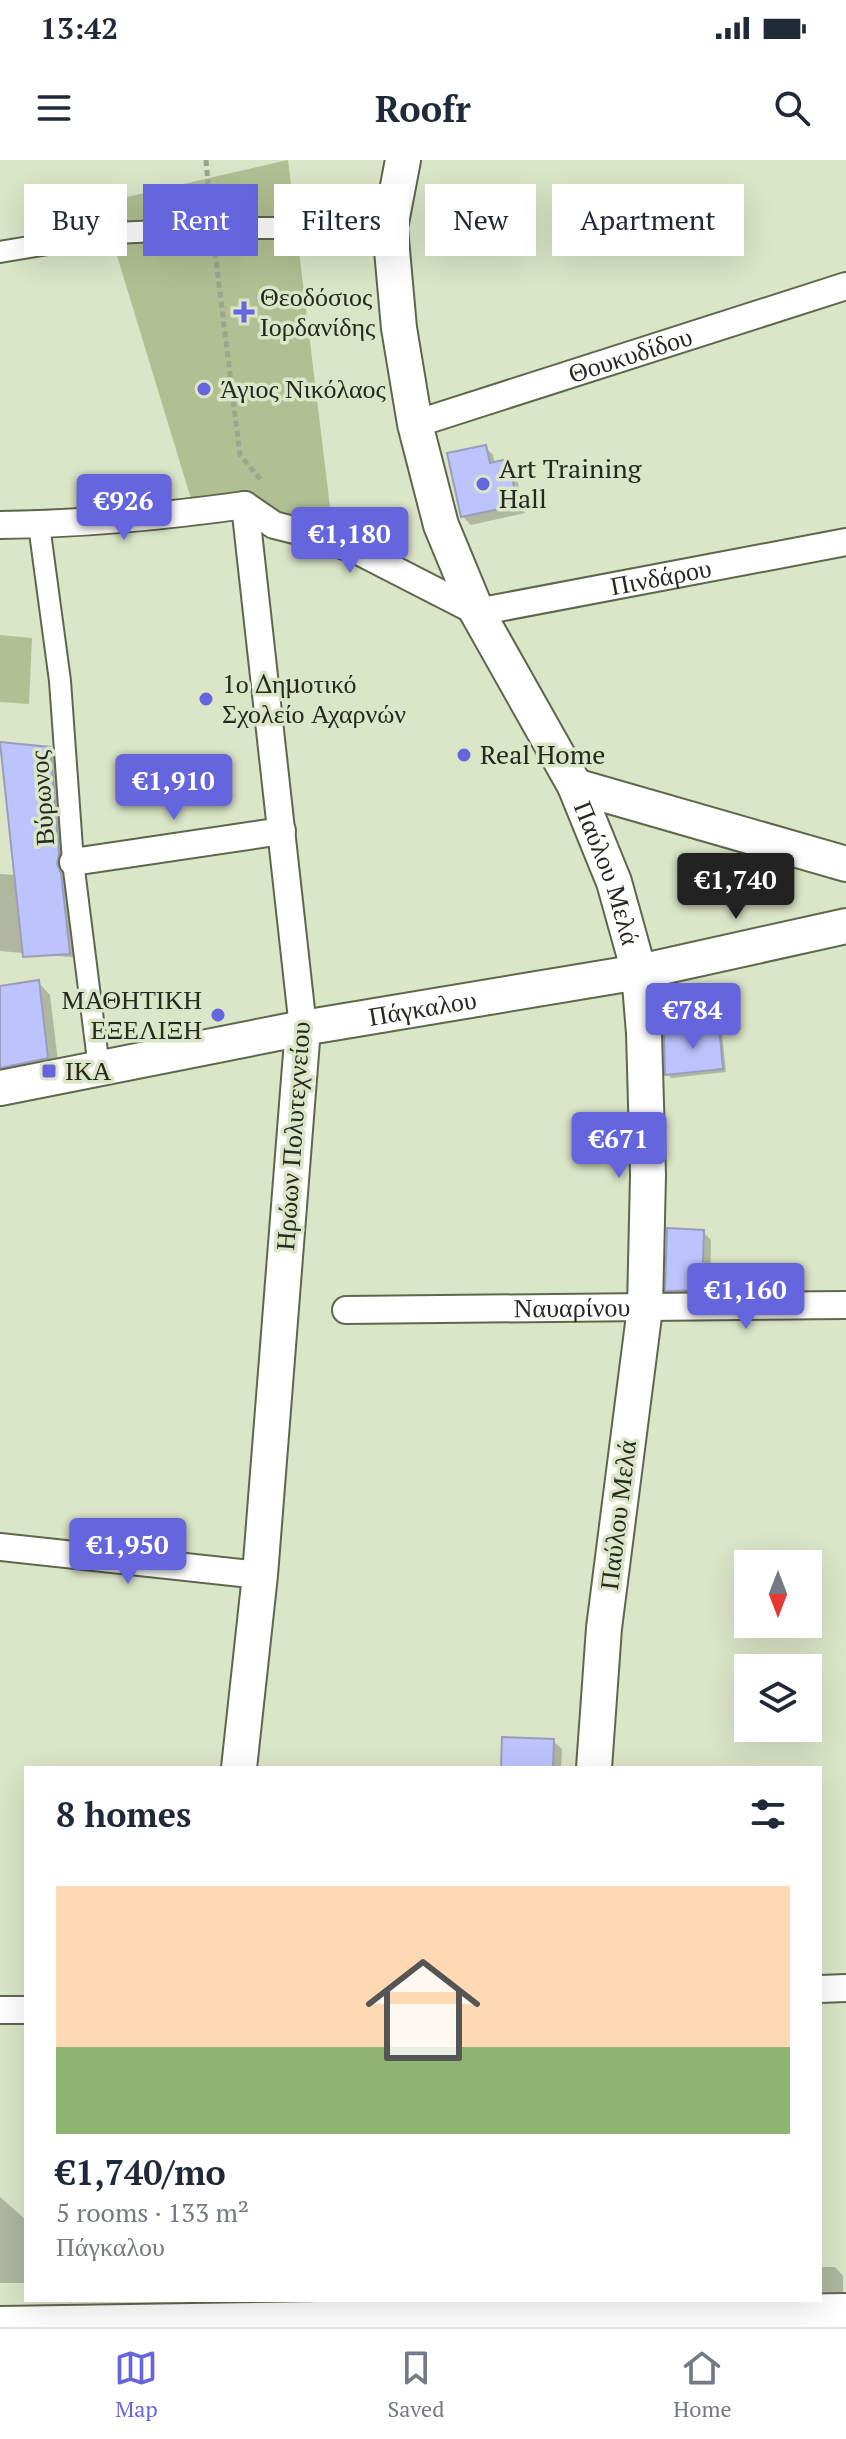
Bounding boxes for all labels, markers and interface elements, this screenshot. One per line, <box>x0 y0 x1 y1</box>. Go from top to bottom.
text: 13:42 <box>40 8 118 48</box>
text: Roofr <box>375 85 471 132</box>
icon: menu <box>32 86 76 130</box>
icon: search <box>770 86 814 130</box>
chip: Buy <box>24 184 127 256</box>
chip: Rent <box>143 184 258 256</box>
chip: Filters <box>274 184 409 256</box>
chip: New <box>425 184 536 256</box>
chip: Apartment <box>552 184 744 256</box>
place label: Θεοδόσιος Ιορδανίδης <box>260 279 376 343</box>
marker: Θεοδόσιος Ιορδανίδης <box>235 303 253 321</box>
street label: Θουκυδίδου <box>564 318 696 390</box>
place label: Άγιος Νικόλαος <box>220 371 387 405</box>
marker: Άγιος Νικόλαος <box>195 380 213 398</box>
place label: Art Training Hall <box>499 451 642 515</box>
pin: €926 <box>77 474 171 542</box>
marker: Art Training Hall <box>474 475 492 493</box>
text: €926 <box>95 483 153 517</box>
pin: €1,180 <box>285 507 415 575</box>
text: €1,180 <box>309 516 391 550</box>
street label: Πινδάρου <box>607 550 714 602</box>
place label: 1ο Δημοτικό Σχολείο Αχαρνών <box>222 666 406 730</box>
marker: 1ο Δημοτικό Σχολείο Αχαρνών <box>197 690 215 708</box>
place label: Real Home <box>480 737 605 771</box>
marker: Real Home <box>455 746 473 764</box>
street label: Βύρωνος <box>21 749 61 847</box>
pin: €1,910 <box>109 754 239 822</box>
text: €1,910 <box>133 763 215 797</box>
street label: Παύλου Μελά <box>567 796 649 949</box>
pin: €1,740 <box>671 853 801 921</box>
text: €1,740 <box>695 862 777 896</box>
street label: Πάγκαλου <box>366 981 479 1033</box>
place label: ΜΑΘΗΤΙΚΗ ΕΞΕΛΙΞΗ <box>62 982 202 1046</box>
pin: €784 <box>646 983 740 1051</box>
text: €784 <box>664 992 722 1026</box>
marker: ΜΑΘΗΤΙΚΗ ΕΞΕΛΙΞΗ <box>209 1006 227 1024</box>
street label: Ηρώων Πολυτεχνείου <box>267 1020 317 1251</box>
place label: ΙΚΑ <box>65 1053 111 1087</box>
marker: ΙΚΑ <box>40 1062 58 1080</box>
pin: €671 <box>572 1112 666 1180</box>
text: €671 <box>590 1121 648 1155</box>
pin: €1,160 <box>681 1263 811 1331</box>
text: €1,160 <box>705 1272 787 1306</box>
street label: Ναυαρίνου <box>514 1289 630 1324</box>
street label: Παύλου Μελά <box>591 1438 643 1592</box>
pin: €1,950 <box>63 1518 193 1586</box>
text: €1,950 <box>87 1527 169 1561</box>
north arrow <box>734 1550 822 1638</box>
map controls <box>734 1550 822 1742</box>
button: layers <box>734 1654 822 1742</box>
text: 8 homes <box>56 1792 191 1837</box>
icon: filters <box>746 1792 790 1836</box>
icon: home <box>351 1938 495 2082</box>
text: €1,740/mo <box>56 2150 226 2195</box>
text: 5 rooms · 133 m² <box>56 2195 249 2229</box>
text: Πάγκαλου <box>56 2229 165 2263</box>
tab: Map <box>114 2346 158 2423</box>
tab: Saved <box>387 2346 444 2423</box>
tab: Home <box>673 2346 732 2423</box>

